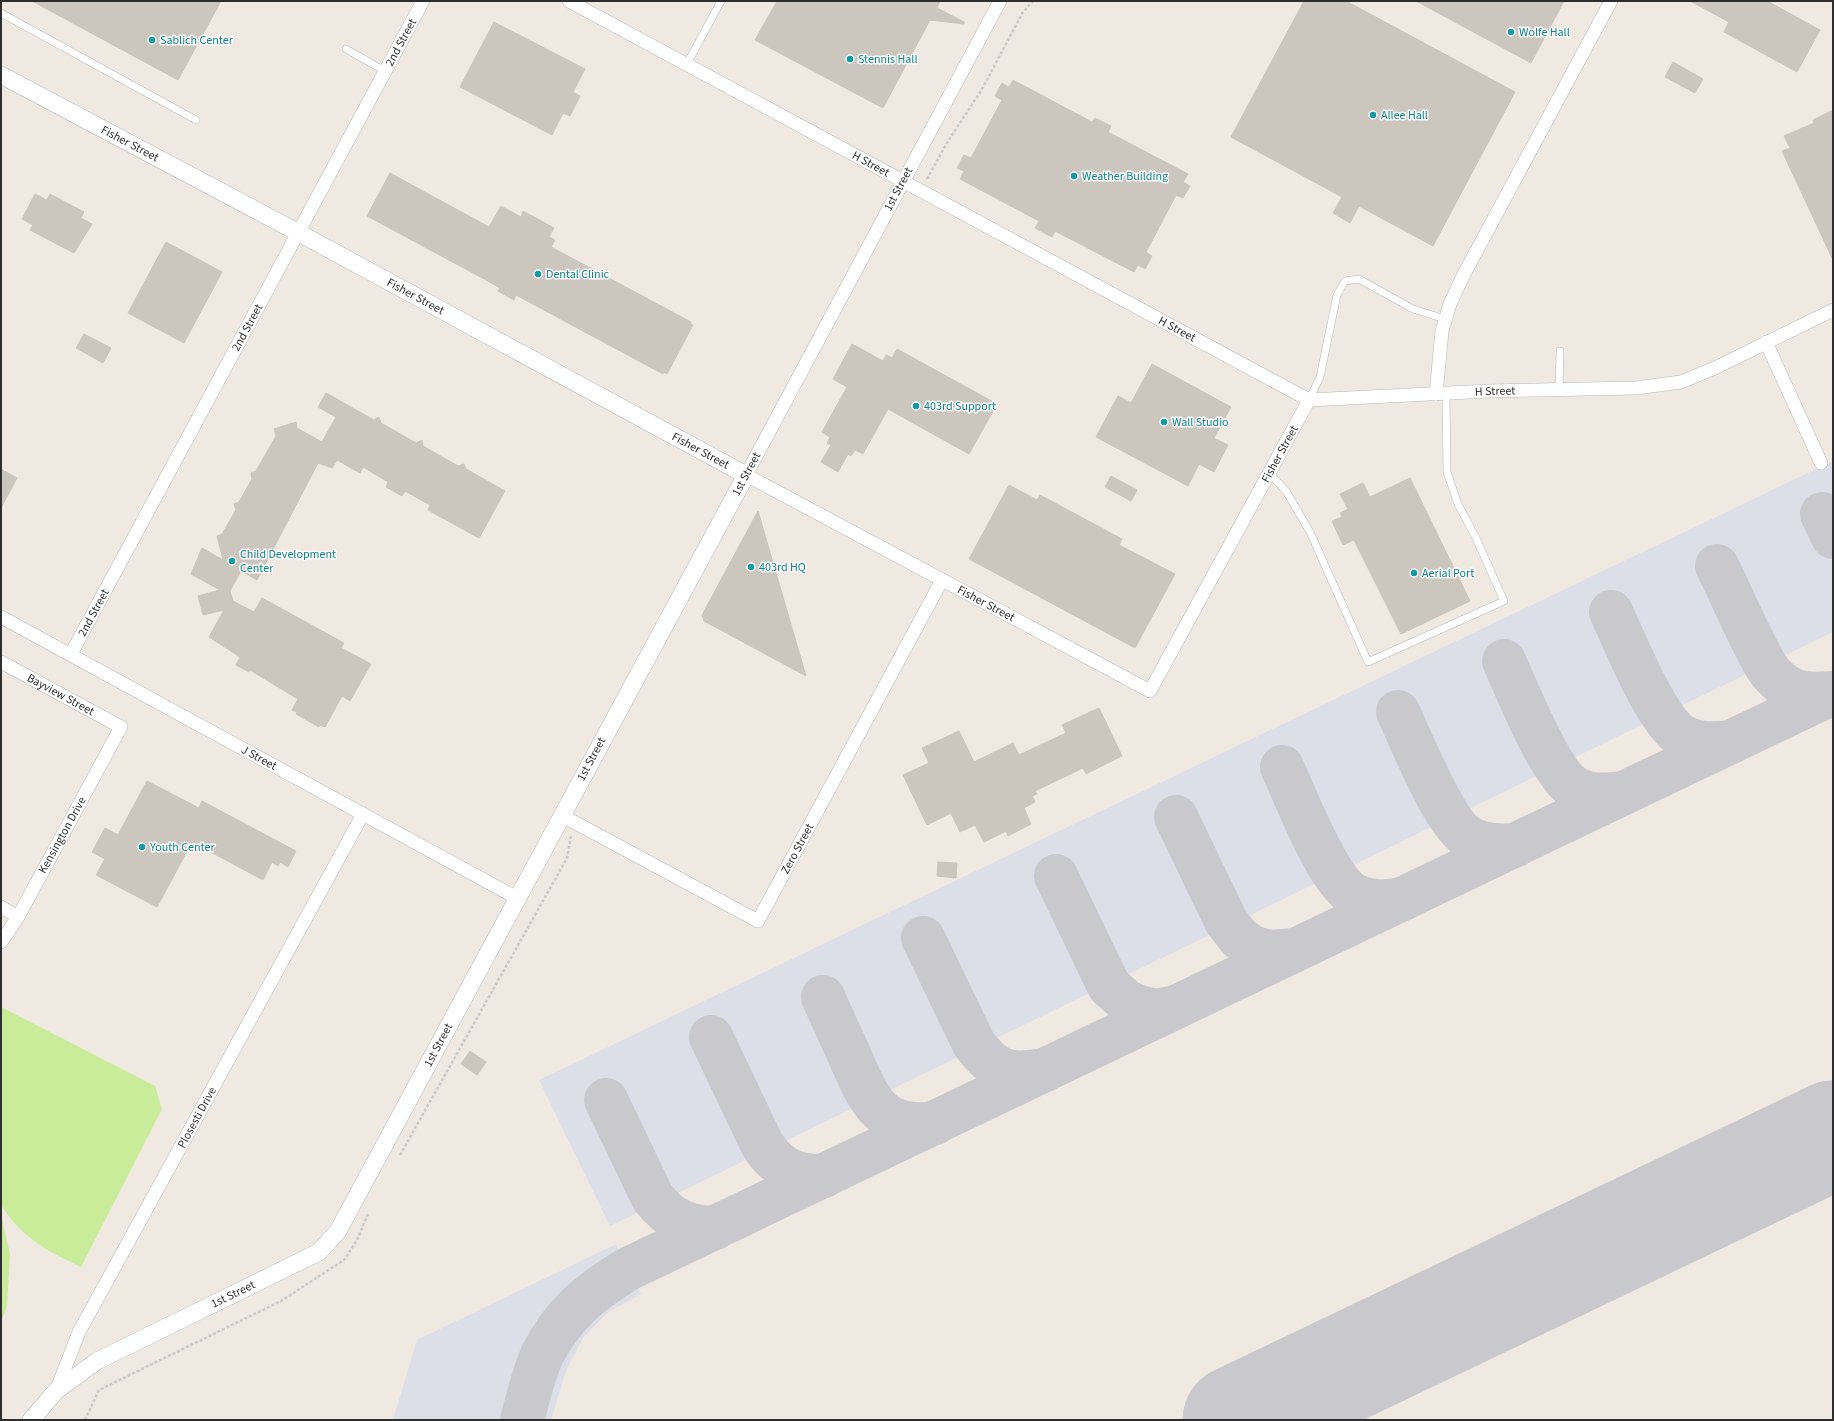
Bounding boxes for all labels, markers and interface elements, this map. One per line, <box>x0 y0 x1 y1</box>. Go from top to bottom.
street label: 2nd Street <box>381 16 421 69</box>
place label: Wolfe Hall <box>1519 24 1570 41</box>
marker: Wolfe Hall <box>1506 27 1516 37</box>
place label: Sablich Center <box>160 32 234 49</box>
marker: Sablich Center <box>147 35 157 45</box>
place label: Stennis Hall <box>858 51 917 68</box>
marker: Stennis Hall <box>845 54 855 64</box>
place label: Allee Hall <box>1381 107 1428 124</box>
marker: Allee Hall <box>1368 110 1378 120</box>
street label: Fisher Street <box>98 122 162 166</box>
street label: H Street <box>849 147 892 181</box>
street label: 1st Street <box>880 164 917 214</box>
place label: Weather Building <box>1082 168 1168 185</box>
marker: Weather Building <box>1069 171 1079 181</box>
place label: Dental Clinic <box>546 266 610 283</box>
marker: Dental Clinic <box>533 269 543 279</box>
street label: Fisher Street <box>384 274 447 319</box>
street label: 2nd Street <box>228 301 267 354</box>
street label: H Street <box>1155 312 1199 346</box>
street label: H Street <box>1475 382 1515 401</box>
place label: 403rd Support <box>924 398 996 415</box>
marker: 403rd Support <box>911 401 921 411</box>
place label: Wall Studio <box>1172 414 1229 431</box>
marker: Wall Studio <box>1159 417 1169 427</box>
street label: Fisher Street <box>1257 422 1303 486</box>
street label: Fisher Street <box>669 428 732 473</box>
street label: 1st Street <box>728 449 765 499</box>
place label: Child Development Center <box>240 546 336 577</box>
marker: Child Development Center <box>227 556 237 566</box>
place label: 403rd HQ <box>759 559 806 576</box>
marker: 403rd HQ <box>746 562 756 572</box>
place label: Aerial Port <box>1422 565 1474 582</box>
marker: Aerial Port <box>1409 568 1419 578</box>
street label: Fisher Street <box>954 581 1018 626</box>
street label: 2nd Street <box>74 586 113 640</box>
street label: Bayview Street <box>24 670 97 720</box>
street label: 1st Street <box>573 734 610 784</box>
street label: J Street <box>238 741 280 775</box>
street label: Kensington Drive <box>34 794 91 877</box>
street label: Zero Street <box>777 820 818 877</box>
place label: Youth Center <box>149 839 215 856</box>
marker: Youth Center <box>137 842 147 852</box>
street label: 1st Street <box>420 1020 457 1070</box>
street label: Plosesti Drive <box>173 1084 221 1151</box>
street label: 1st Street <box>208 1276 258 1312</box>

